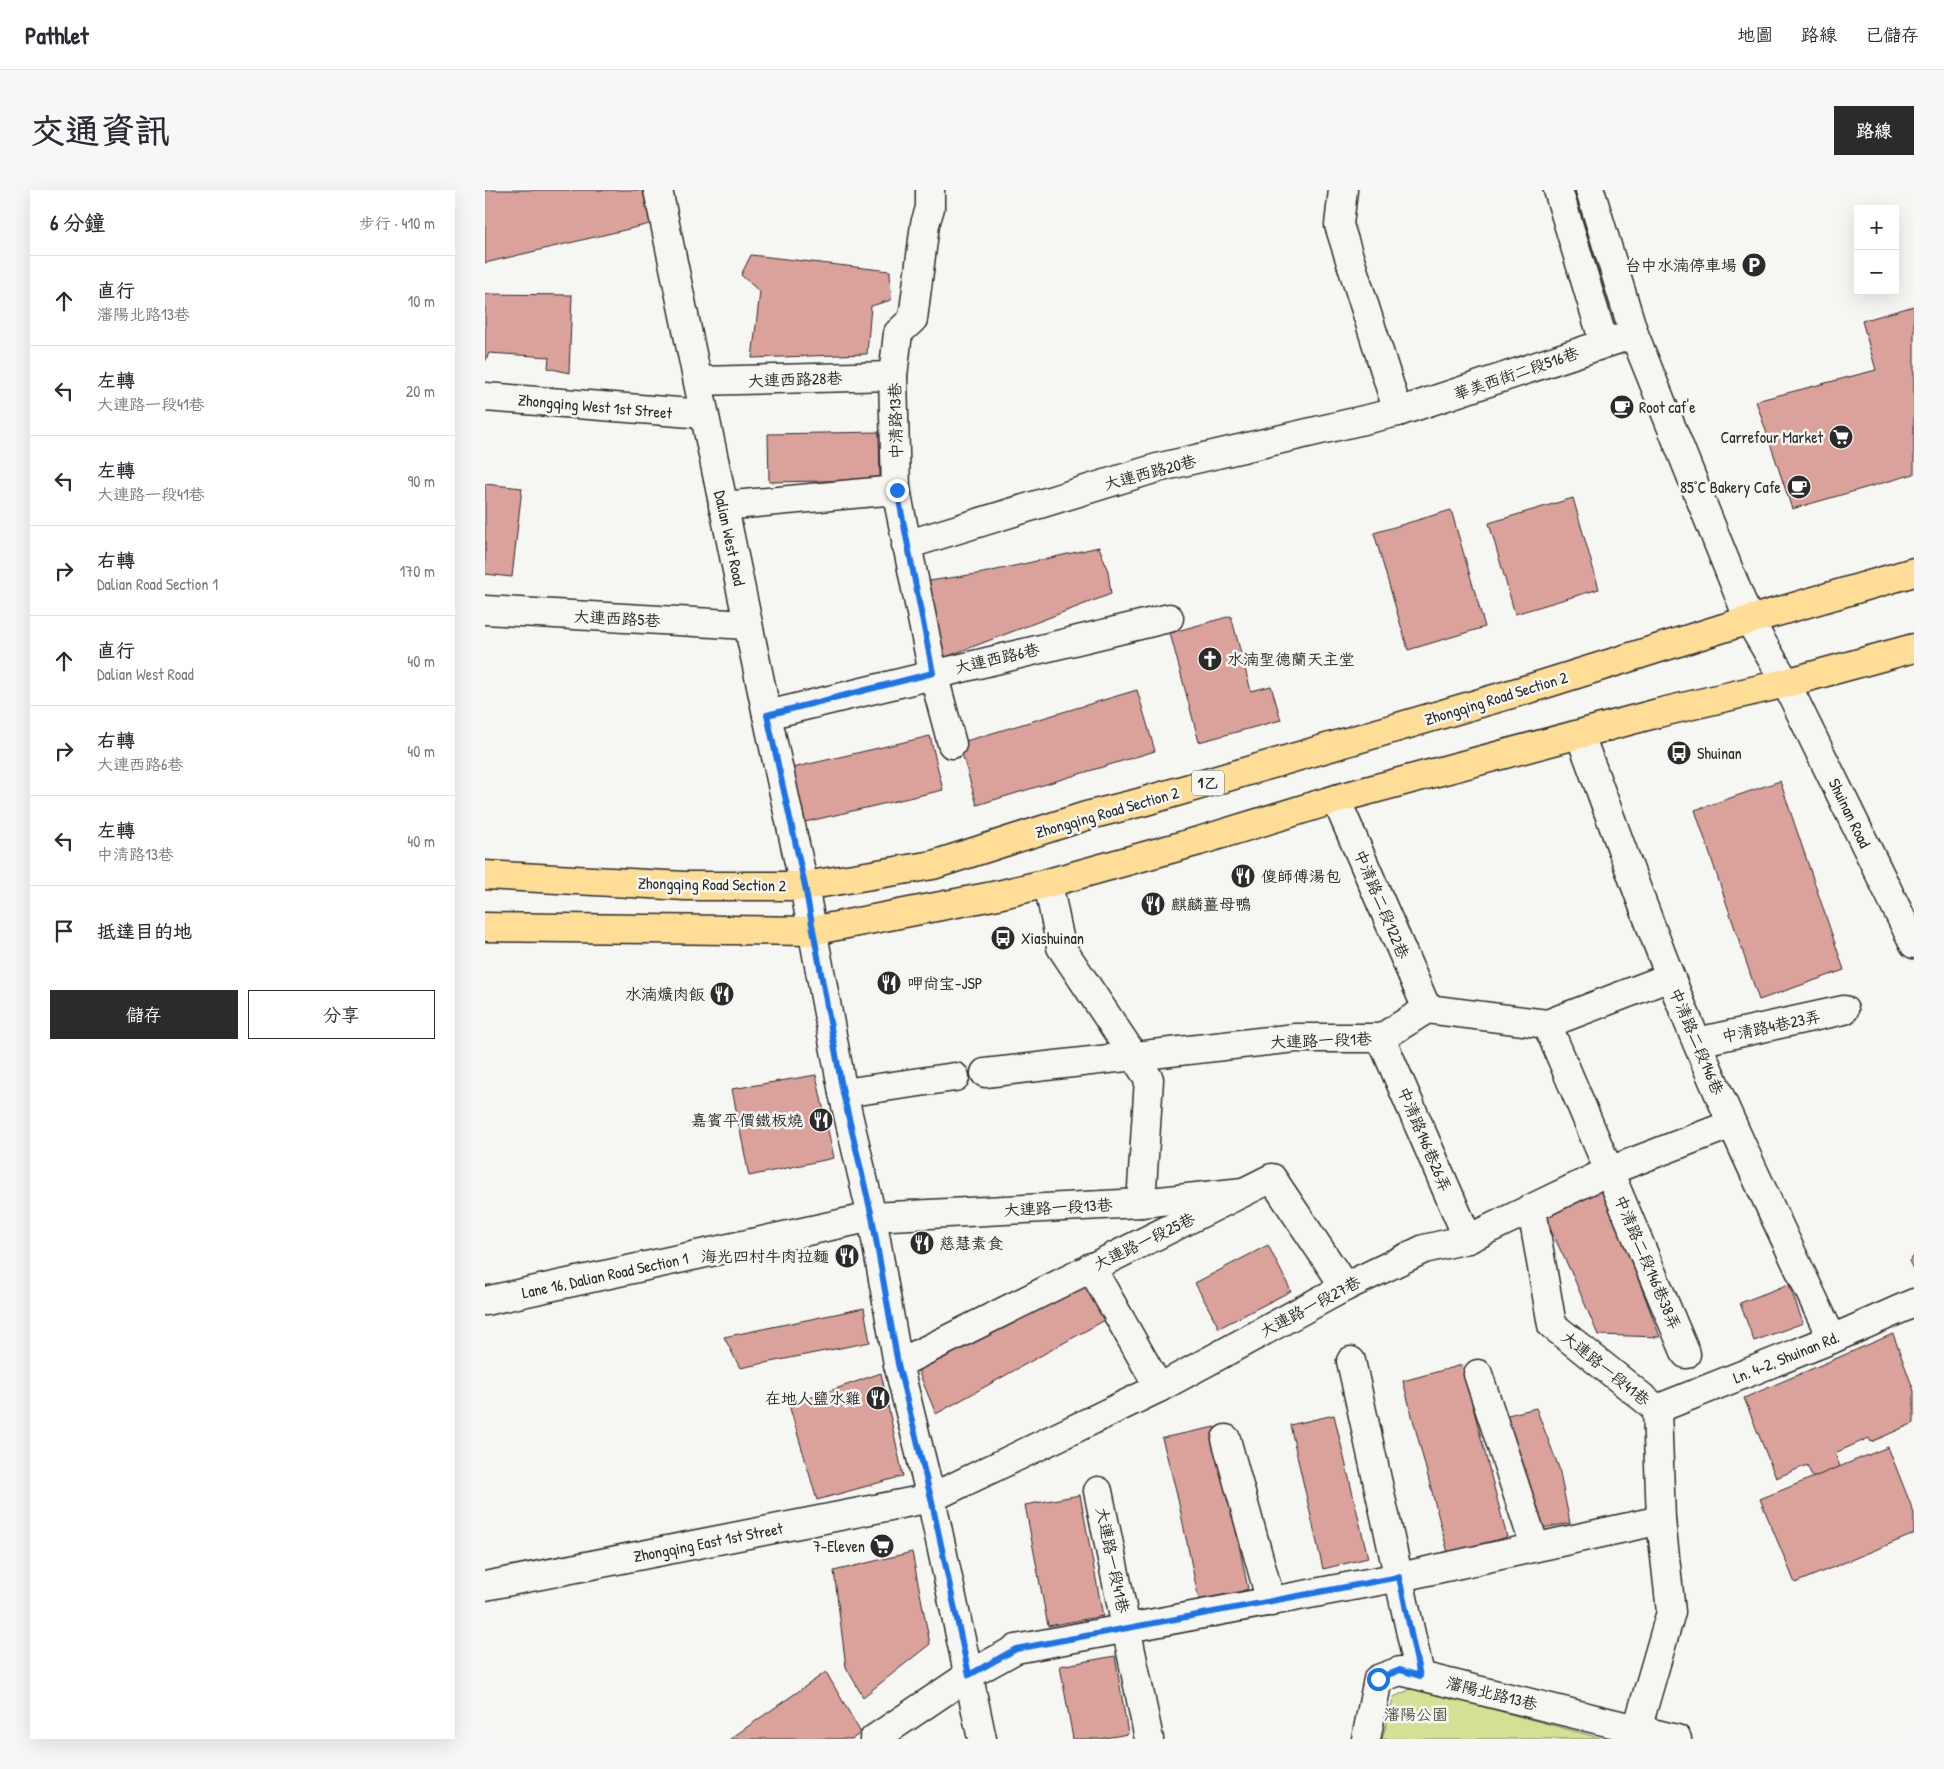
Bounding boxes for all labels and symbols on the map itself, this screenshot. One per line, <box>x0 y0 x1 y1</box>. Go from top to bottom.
parking icon: 台中水湳停車場 <box>1741 252 1767 278</box>
place label: 台中水湳停車場 <box>1625 254 1737 276</box>
street label: 華美西街二段516巷 <box>1451 341 1581 405</box>
street label: 大連西路28巷 <box>747 366 843 392</box>
street label: 中清路13巷 <box>883 382 907 460</box>
street label: Zhongqing West 1st Street <box>517 388 673 424</box>
cafe icon: Root caf'e <box>1609 394 1635 420</box>
place label: Root caf'e <box>1639 396 1696 418</box>
supermarket icon: Carrefour Market <box>1828 424 1854 450</box>
place label: Carrefour Market <box>1720 426 1823 448</box>
street label: 大連西路20巷 <box>1101 449 1199 495</box>
cafe icon: 85°C Bakery Cafe <box>1786 474 1812 500</box>
place label: 85°C Bakery Cafe <box>1680 476 1782 498</box>
route end <box>886 479 909 502</box>
street label: Dalian West Road <box>709 488 751 588</box>
street label: 大連西路5巷 <box>573 605 661 631</box>
street label: 大連西路6巷 <box>952 638 1042 678</box>
church icon: 水湳聖德蘭天主堂 <box>1197 646 1223 672</box>
place label: 水湳聖德蘭天主堂 <box>1227 648 1355 670</box>
street label: Zhongqing Road Section 2 <box>1422 666 1571 730</box>
bus stop icon: Shuinan <box>1666 740 1692 766</box>
place label: Shuinan <box>1697 742 1742 764</box>
road number: 1乙 <box>1192 770 1224 796</box>
street label: Shuinan Road <box>1824 775 1876 851</box>
street label: Zhongqing Road Section 2 <box>1033 781 1182 843</box>
street label: 中清路二段122巷 <box>1349 846 1415 962</box>
restaurant icon: 傻師傅湯包 <box>1230 863 1256 889</box>
place label: 傻師傅湯包 <box>1261 865 1341 887</box>
street label: Zhongqing Road Section 2 <box>638 872 787 896</box>
restaurant icon: 麒麟薑母鴨 <box>1140 891 1166 917</box>
place label: 麒麟薑母鴨 <box>1171 893 1251 915</box>
bus stop icon: Xiashuinan <box>990 925 1016 951</box>
place label: Xiashuinan <box>1021 927 1084 949</box>
restaurant icon: 呷尚宝-JSP <box>876 970 902 996</box>
place label: 呷尚宝-JSP <box>907 972 982 994</box>
restaurant icon: 水湳爌肉飯 <box>709 981 735 1007</box>
place label: 水湳爌肉飯 <box>625 983 705 1005</box>
street label: 中清路二段146巷 <box>1665 984 1729 1098</box>
street label: 中清路4巷23弄 <box>1719 1005 1823 1047</box>
street label: 大連路一段1巷 <box>1270 1027 1372 1053</box>
street label: 中清路146巷26弄 <box>1393 1083 1457 1195</box>
restaurant icon: 嘉賓平價鐵板燒 <box>808 1107 834 1133</box>
place label: 嘉賓平價鐵板燒 <box>691 1109 803 1131</box>
street label: 中清路二段146巷38弄 <box>1610 1191 1686 1333</box>
street label: 大連路一段13巷 <box>1003 1193 1113 1221</box>
street label: 大連路一段25巷 <box>1090 1207 1198 1275</box>
restaurant icon: 慈慧素食 <box>909 1230 935 1256</box>
place label: 慈慧素食 <box>939 1232 1003 1254</box>
restaurant icon: 海光四村牛肉拉麵 <box>834 1243 860 1269</box>
place label: 海光四村牛肉拉麵 <box>701 1245 829 1267</box>
street label: Lane 16, Dalian Road Section 1 <box>520 1247 690 1303</box>
street label: 大連路一段27巷 <box>1256 1270 1364 1342</box>
street label: 大連路一段41巷 <box>1557 1326 1655 1410</box>
street label: Ln. 4-2, Shuinan Rd. <box>1730 1326 1842 1388</box>
restaurant icon: 在地人鹽水雞 <box>865 1385 891 1411</box>
place label: 在地人鹽水雞 <box>765 1387 861 1409</box>
street label: 大連路一段41巷 <box>1091 1505 1135 1615</box>
street label: Zhongqing East 1st Street <box>631 1517 785 1567</box>
supermarket icon: 7-Eleven <box>869 1533 895 1559</box>
place label: 7-Eleven <box>813 1535 865 1557</box>
route start <box>1367 1668 1390 1691</box>
street label: 瀋陽北路13巷 <box>1444 1671 1540 1715</box>
park label: 瀋陽公園 <box>1384 1703 1448 1725</box>

